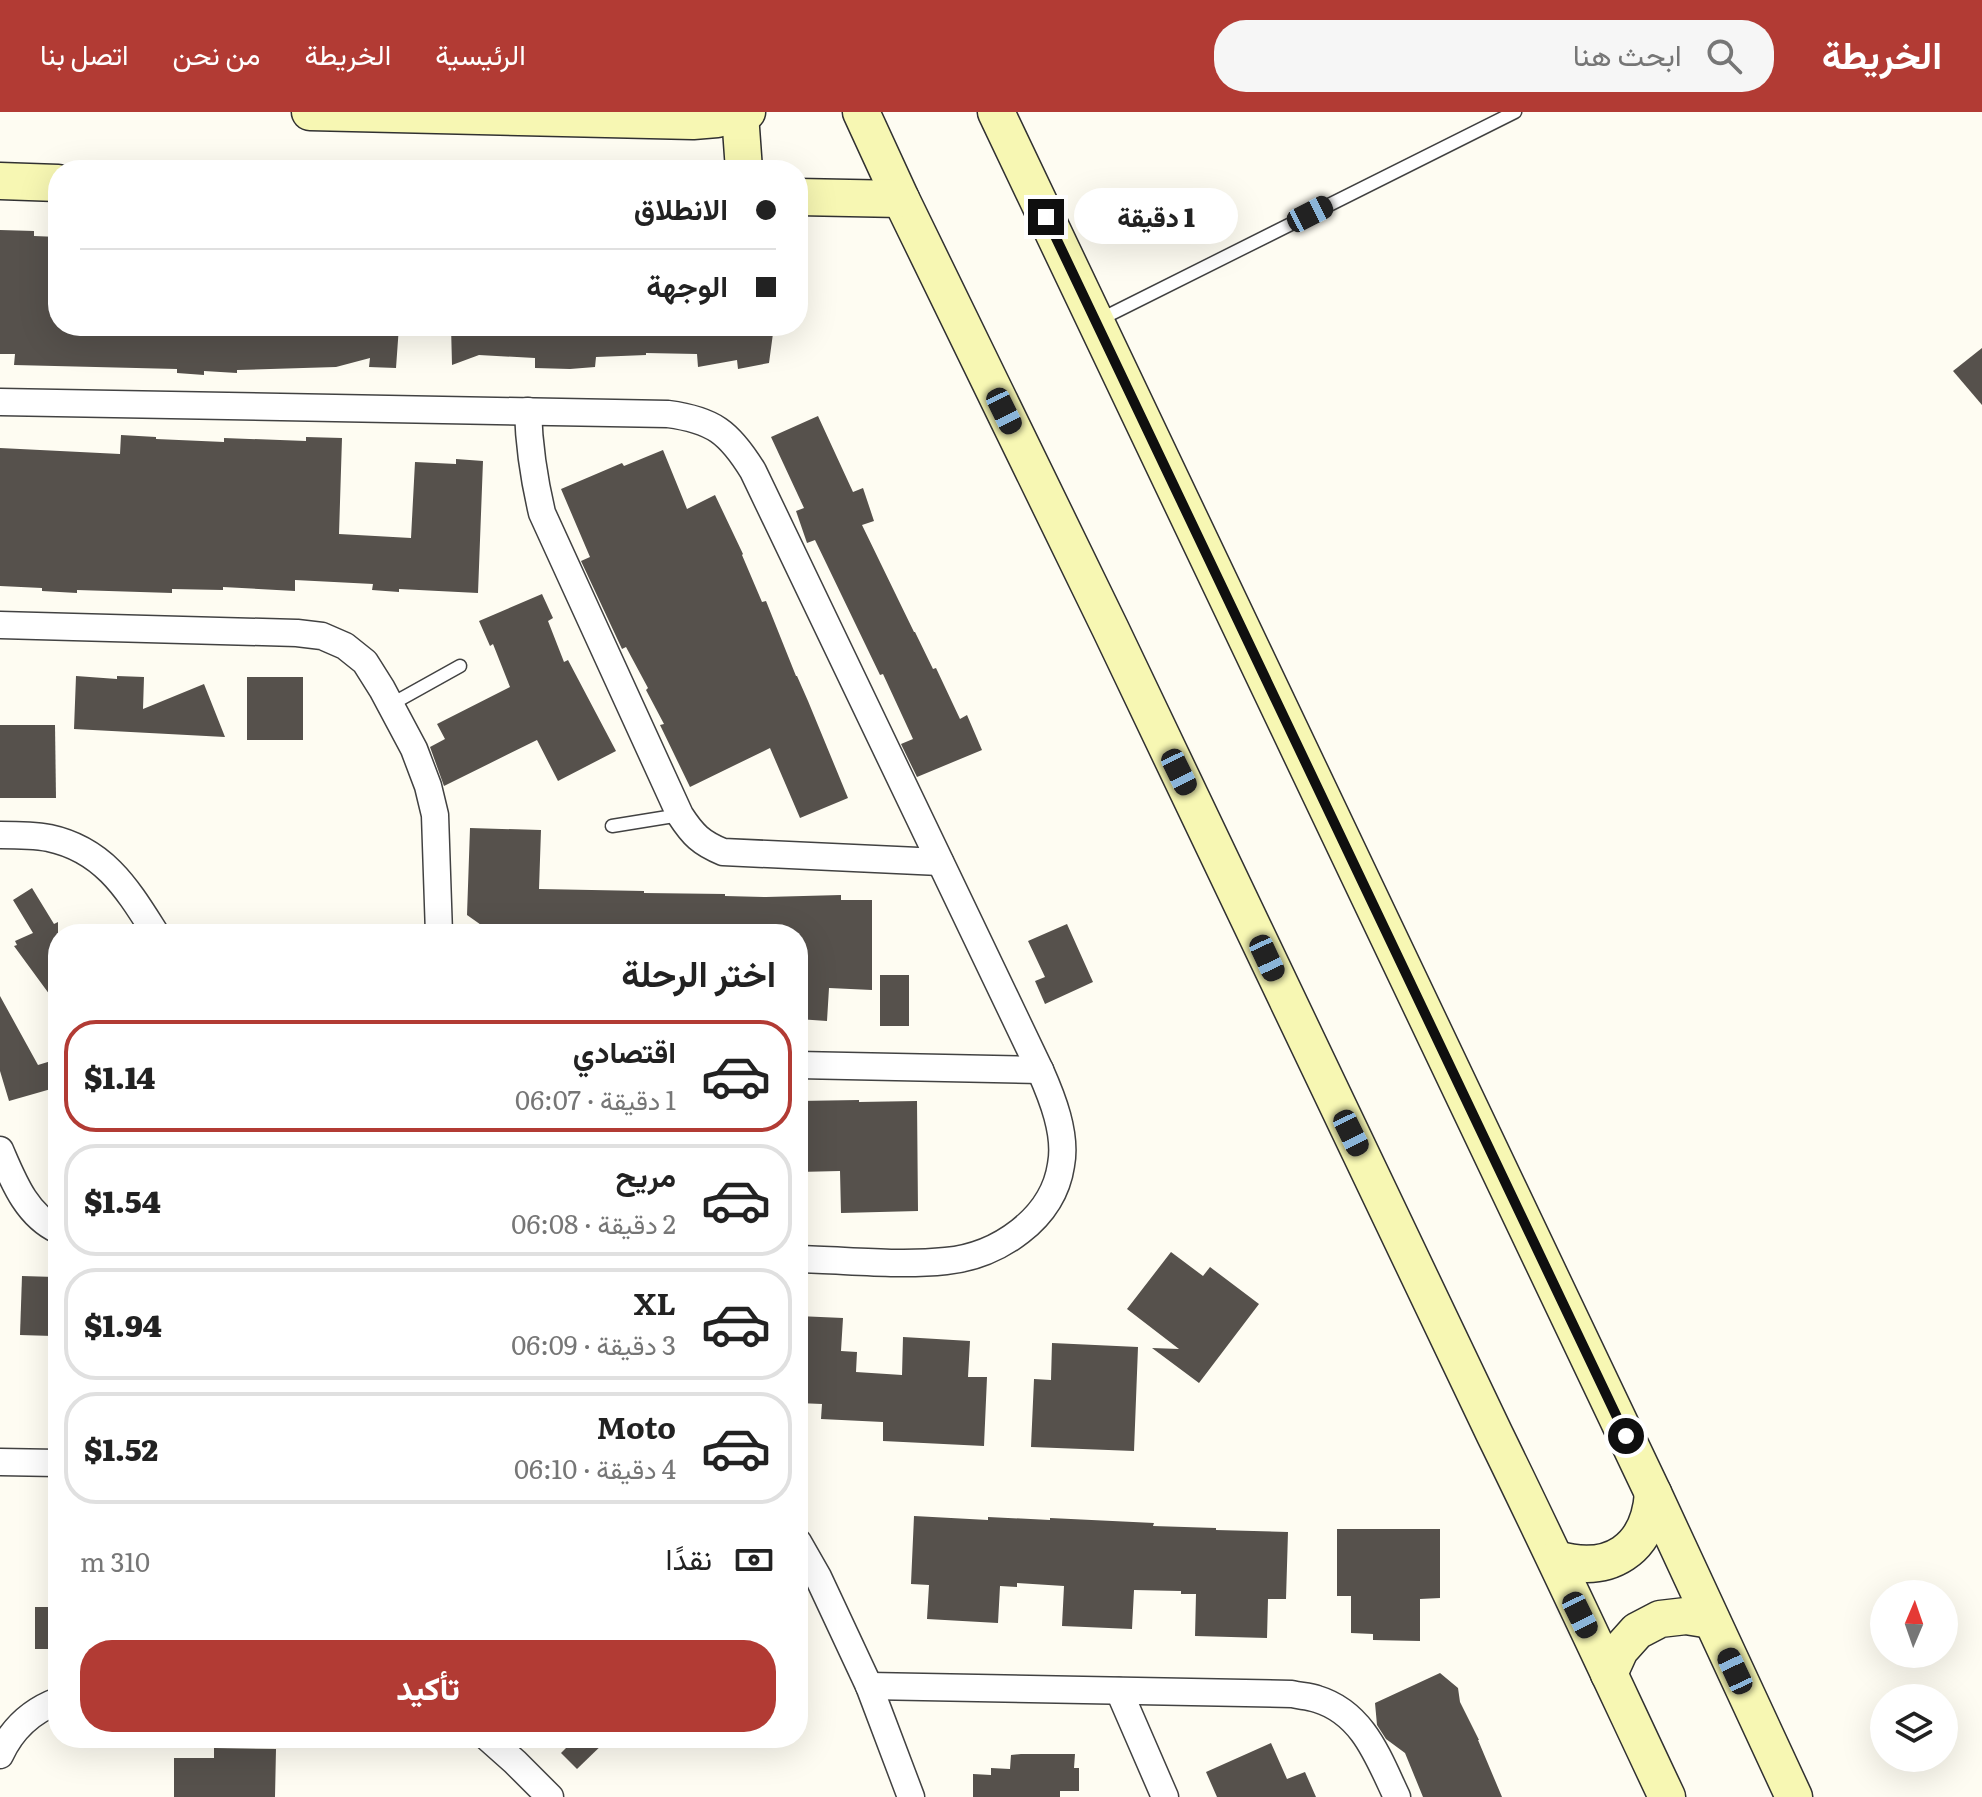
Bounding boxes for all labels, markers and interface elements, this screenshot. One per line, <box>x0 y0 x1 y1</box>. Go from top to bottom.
search box <box>1214 20 1774 92</box>
text: الخريطة <box>1822 24 1942 81</box>
text: ابحث هنا <box>1573 31 1682 75</box>
text: اتصل بنا <box>40 32 129 74</box>
text: من نحن <box>173 32 261 74</box>
text: الخريطة <box>305 32 391 74</box>
text: الرئيسية <box>435 32 526 74</box>
icon: search <box>1702 34 1746 78</box>
text: الانطلاق <box>634 185 728 229</box>
callout: 1 دقيقة <box>1074 189 1238 245</box>
car <box>1283 192 1337 236</box>
text: 1 دقيقة <box>1117 196 1195 235</box>
route end <box>1028 199 1064 235</box>
text: الوجهة <box>646 262 728 306</box>
car <box>983 384 1025 438</box>
car <box>1158 745 1200 799</box>
car <box>1246 931 1288 985</box>
text: اختر الرحلة <box>621 945 776 998</box>
text: اقتصادي <box>573 1028 676 1072</box>
icon: car <box>700 1040 772 1112</box>
text: $1.14 <box>84 1054 155 1098</box>
text: 1 دقيقة · 06:07 <box>515 1079 676 1118</box>
car <box>1330 1106 1372 1160</box>
text: مريح <box>616 1152 676 1196</box>
icon: car <box>700 1164 772 1236</box>
text: $1.54 <box>84 1178 161 1222</box>
text: 2 دقيقة · 06:08 <box>511 1203 676 1242</box>
text: XL <box>634 1280 676 1324</box>
icon: car <box>700 1288 772 1360</box>
text: $1.94 <box>84 1302 162 1346</box>
text: 3 دقيقة · 06:09 <box>511 1324 676 1363</box>
text: Moto <box>597 1404 676 1448</box>
icon: car <box>700 1412 772 1484</box>
route start <box>1608 1418 1644 1454</box>
text: $1.52 <box>84 1426 158 1470</box>
text: 4 دقيقة · 06:10 <box>514 1448 676 1487</box>
text: نقدًا <box>666 1535 712 1579</box>
icon: cash <box>732 1538 776 1582</box>
text: 310 m <box>80 1541 150 1580</box>
north arrow <box>1870 1580 1958 1668</box>
map controls <box>1870 1580 1958 1772</box>
car <box>1559 1588 1601 1642</box>
button: تأكيد <box>80 1640 776 1732</box>
car <box>1714 1644 1756 1698</box>
button: layers <box>1870 1684 1958 1772</box>

